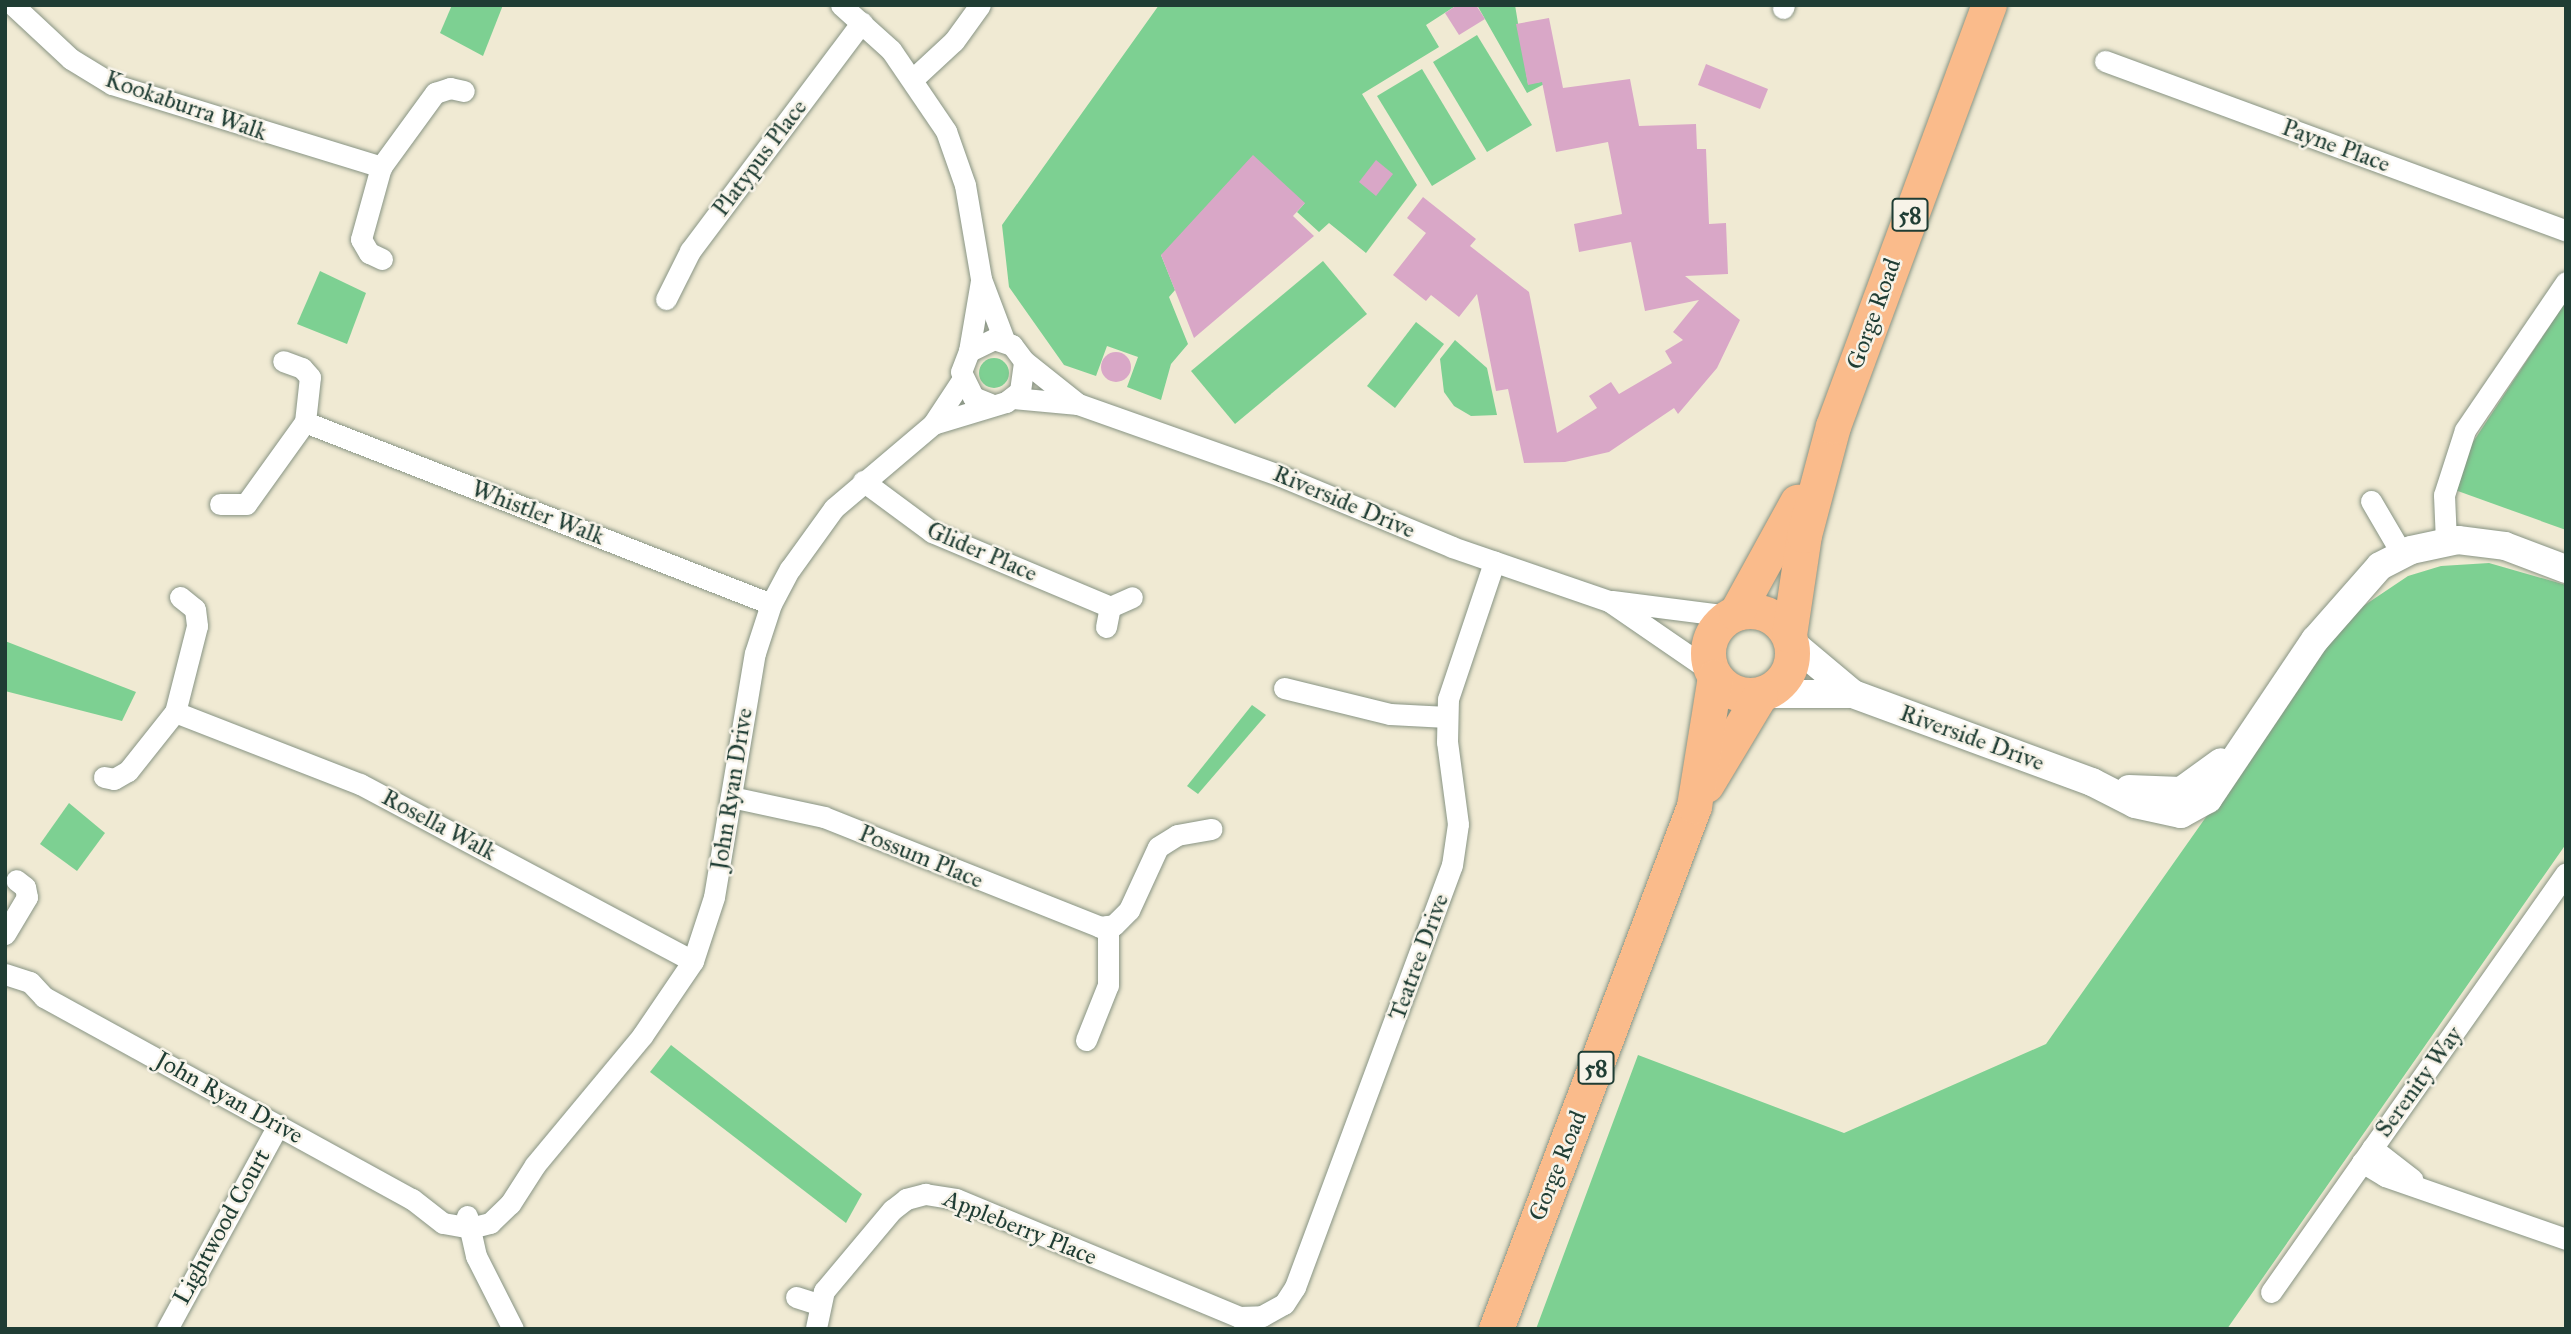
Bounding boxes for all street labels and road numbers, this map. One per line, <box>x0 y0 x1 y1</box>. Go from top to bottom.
street label: Kookaburra Walk <box>101 65 271 147</box>
street label: Platypus Place <box>707 94 813 222</box>
street label: Payne Place <box>2278 113 2394 179</box>
road number: 58 <box>1891 196 1929 234</box>
street label: Gorge Road <box>1841 254 1907 374</box>
street label: Riverside Drive <box>1269 459 1419 545</box>
street label: Whistler Walk <box>467 474 609 552</box>
street label: Glider Place <box>922 516 1042 588</box>
street label: Riverside Drive <box>1896 699 2048 777</box>
street label: John Ryan Drive <box>705 706 759 872</box>
street label: Rosella Walk <box>377 783 501 867</box>
street label: Possum Place <box>855 819 987 895</box>
street label: Teatree Drive <box>1383 890 1455 1024</box>
street label: Serenity Way <box>2369 1021 2469 1143</box>
street label: John Ryan Drive <box>150 1046 308 1150</box>
road number: 58 <box>1577 1049 1615 1088</box>
street label: Gorge Road <box>1523 1107 1593 1225</box>
street label: Lightwood Court <box>167 1144 277 1310</box>
street label: Appleberry Place <box>939 1184 1101 1272</box>

